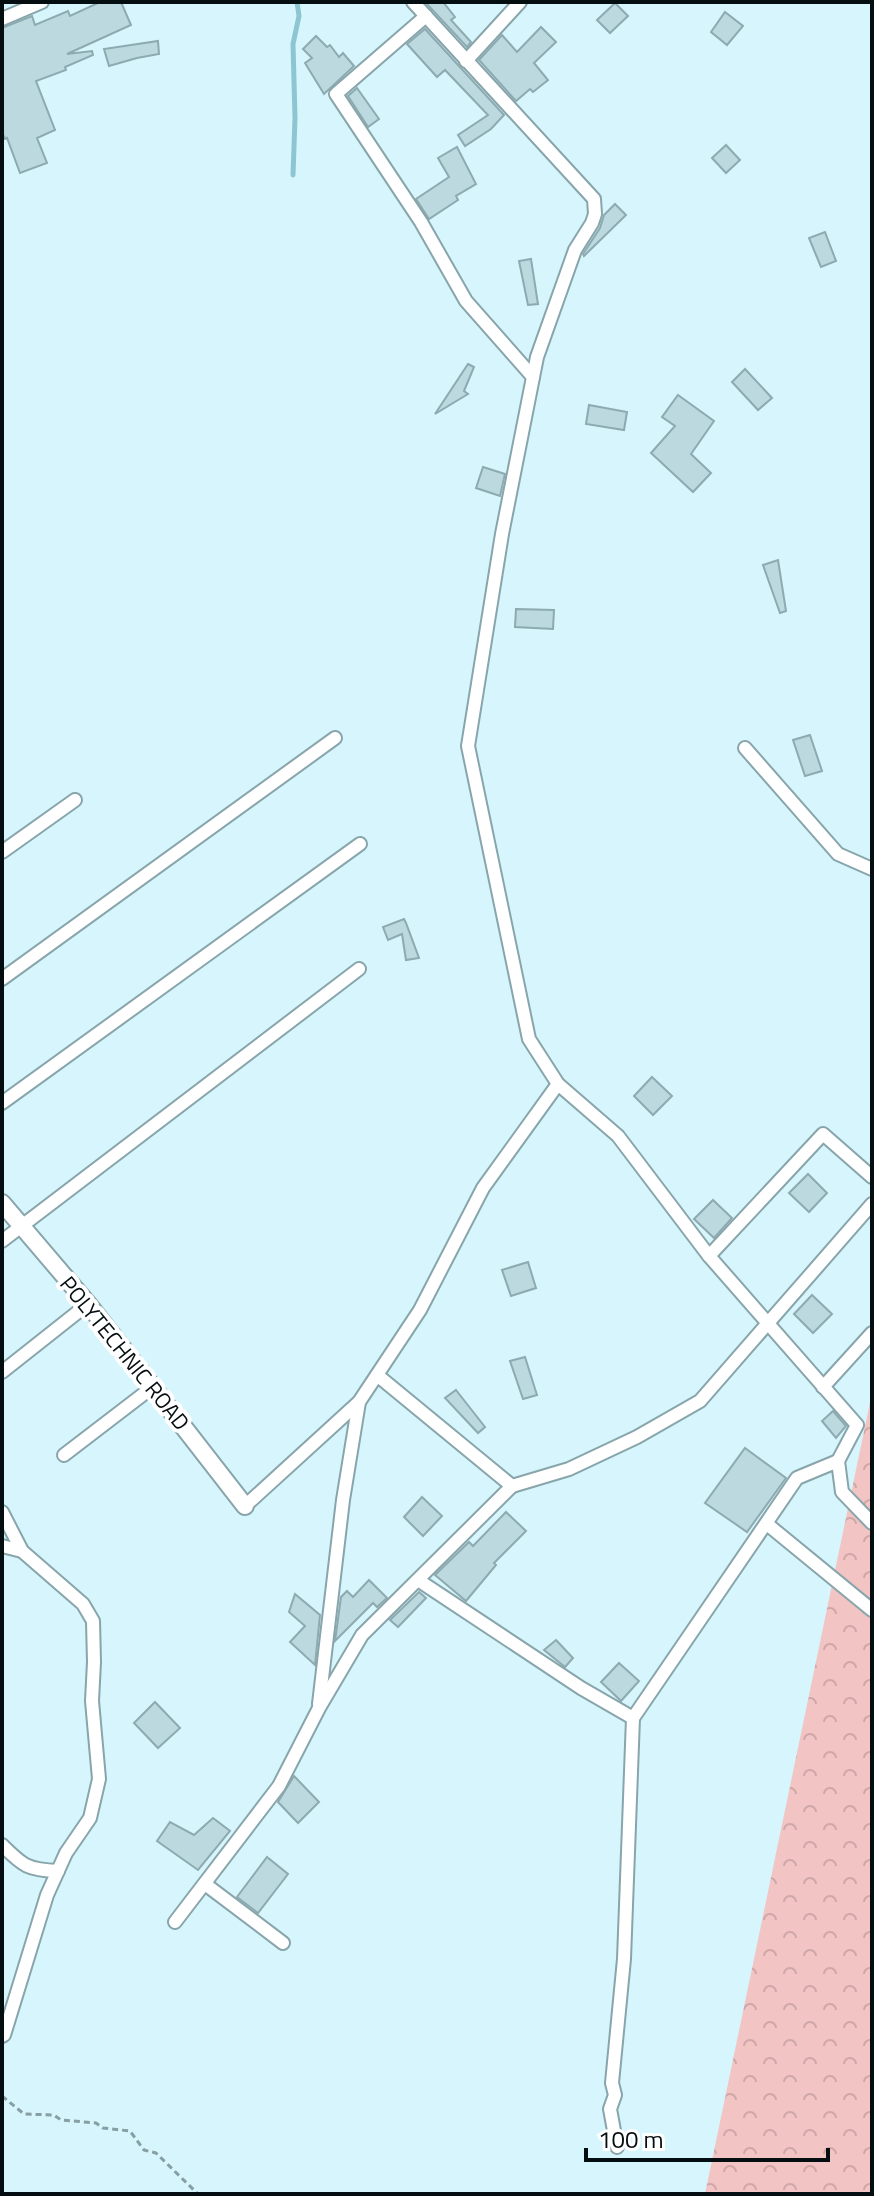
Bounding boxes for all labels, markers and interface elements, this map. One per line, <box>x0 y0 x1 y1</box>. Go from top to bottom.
street label: POLYTECHNIC ROAD <box>52 1268 198 1438</box>
scale bar <box>586 2112 828 2162</box>
text: 100 m <box>598 2121 664 2157</box>

